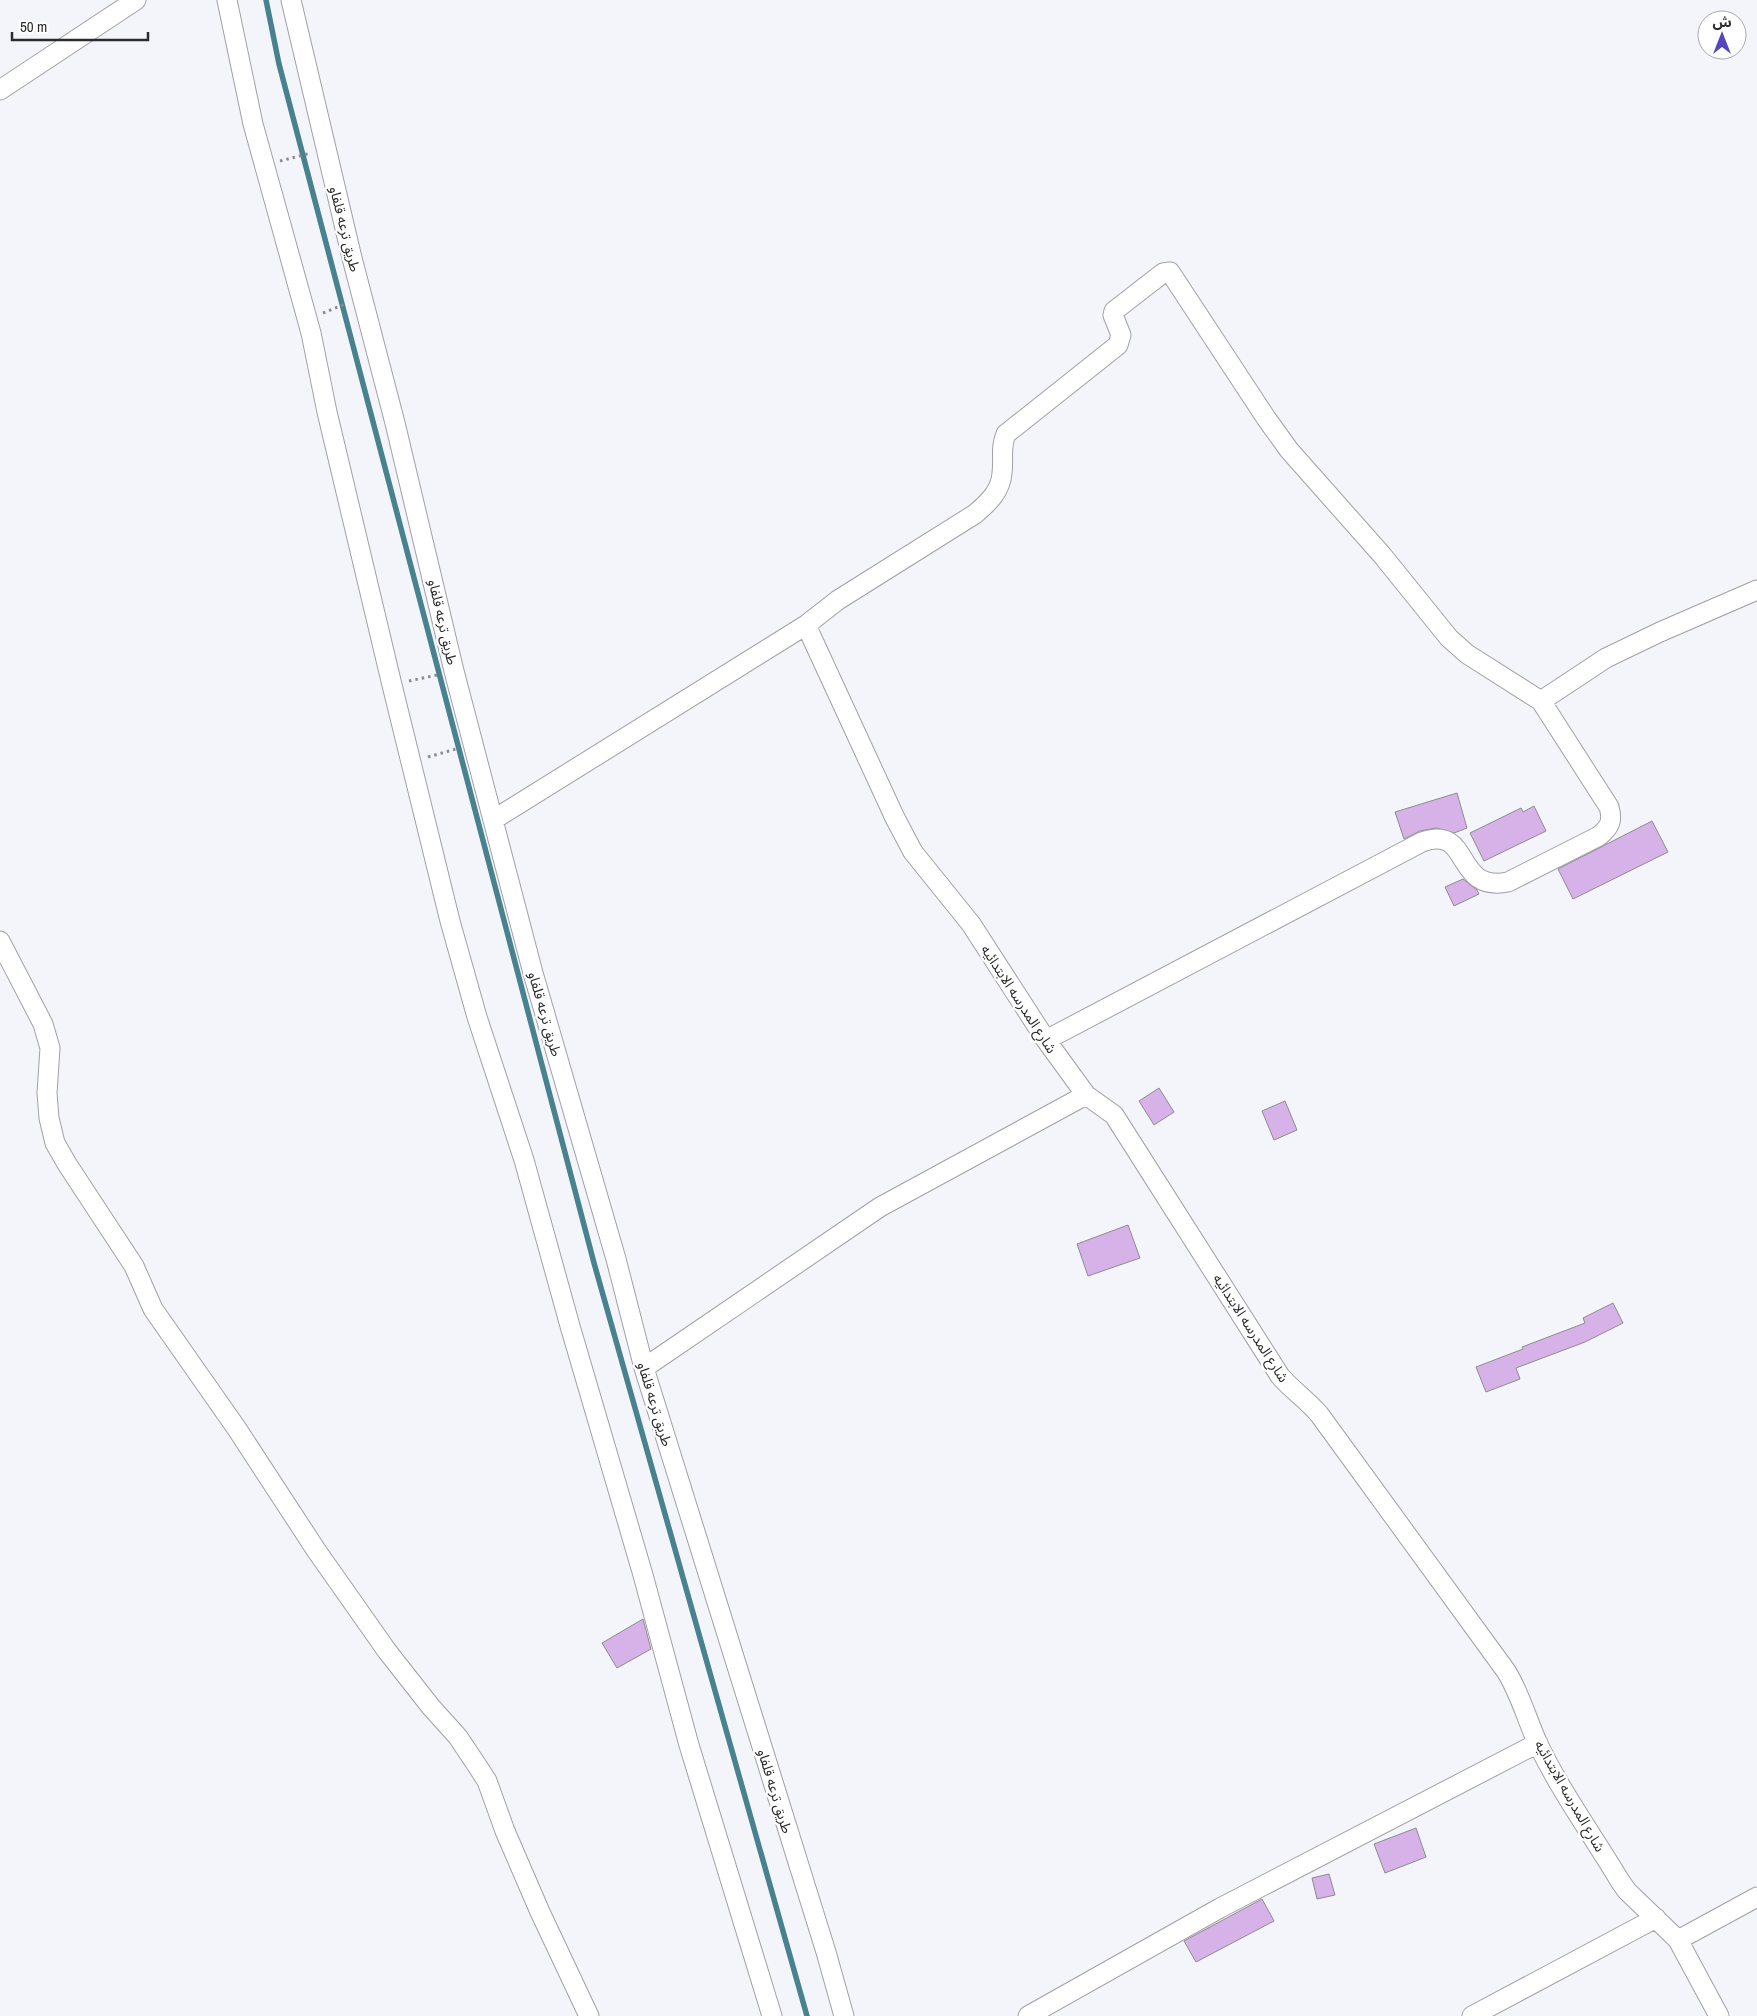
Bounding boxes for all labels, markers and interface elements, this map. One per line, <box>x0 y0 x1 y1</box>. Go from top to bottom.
scale bar <box>12 10 149 42</box>
north arrow <box>1697 10 1747 60</box>
text: ش <box>1712 13 1732 31</box>
text: 50 m <box>20 16 47 37</box>
street label: طريق ترعه قلفاو <box>325 184 364 274</box>
street label: طريق ترعه قلفاو <box>423 577 462 667</box>
street label: شارع المدرسه الابتدائيه <box>976 941 1061 1058</box>
street label: طريق ترعه قلفاو <box>523 969 566 1059</box>
street label: شارع المدرسه الابتدائيه <box>1208 1270 1293 1387</box>
street label: طريق ترعه قلفاو <box>633 1360 676 1449</box>
street label: شارع المدرسه الابتدائيه <box>1529 1737 1609 1856</box>
street label: طريق ترعه قلفاو <box>753 1747 796 1836</box>

